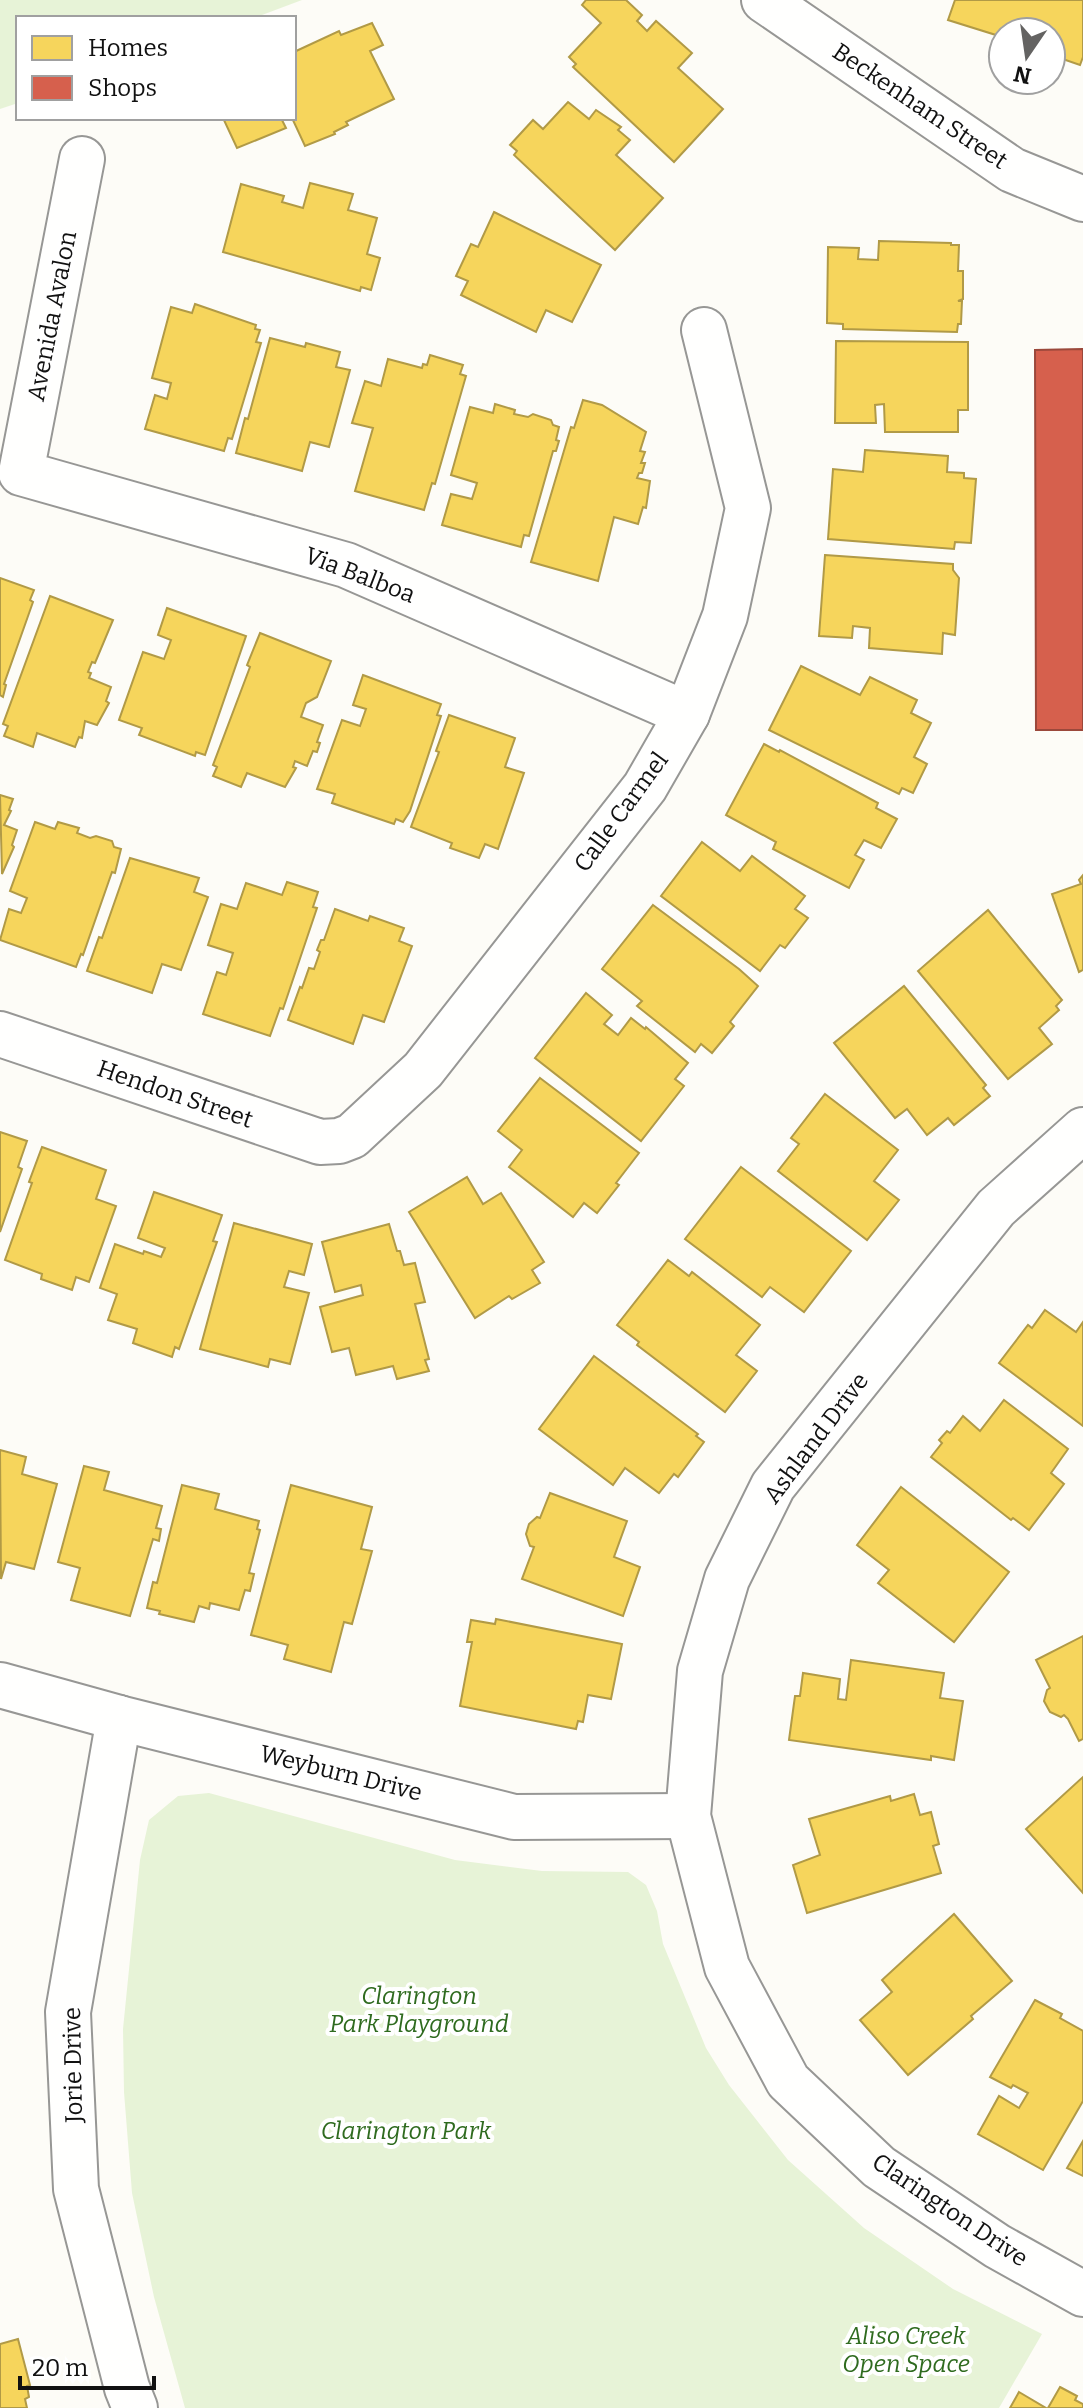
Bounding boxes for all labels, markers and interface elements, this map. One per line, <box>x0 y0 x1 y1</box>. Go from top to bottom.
legend <box>16 16 296 120</box>
north arrow <box>987 16 1067 96</box>
text: Homes <box>88 34 168 62</box>
street label: Beckenham Street <box>827 37 1013 175</box>
text: N <box>1011 60 1034 90</box>
text: Shops <box>88 74 157 102</box>
street label: Avenida Avalon <box>22 229 82 403</box>
street label: Via Balboa <box>301 541 419 609</box>
street label: Calle Carmel <box>568 747 674 877</box>
street label: Hendon Street <box>93 1054 257 1134</box>
street label: Ashland Drive <box>758 1367 874 1509</box>
street label: Weyburn Drive <box>257 1739 425 1807</box>
park label: Clarington Park Playground <box>329 1982 509 2038</box>
street label: Jorie Drive <box>58 2007 88 2124</box>
park label: Clarington Park <box>321 2117 492 2145</box>
street label: Clarington Drive <box>867 2148 1033 2272</box>
park label: Aliso Creek Open Space <box>842 2322 970 2378</box>
scale bar <box>20 2340 154 2390</box>
text: 20 m <box>32 2354 88 2382</box>

